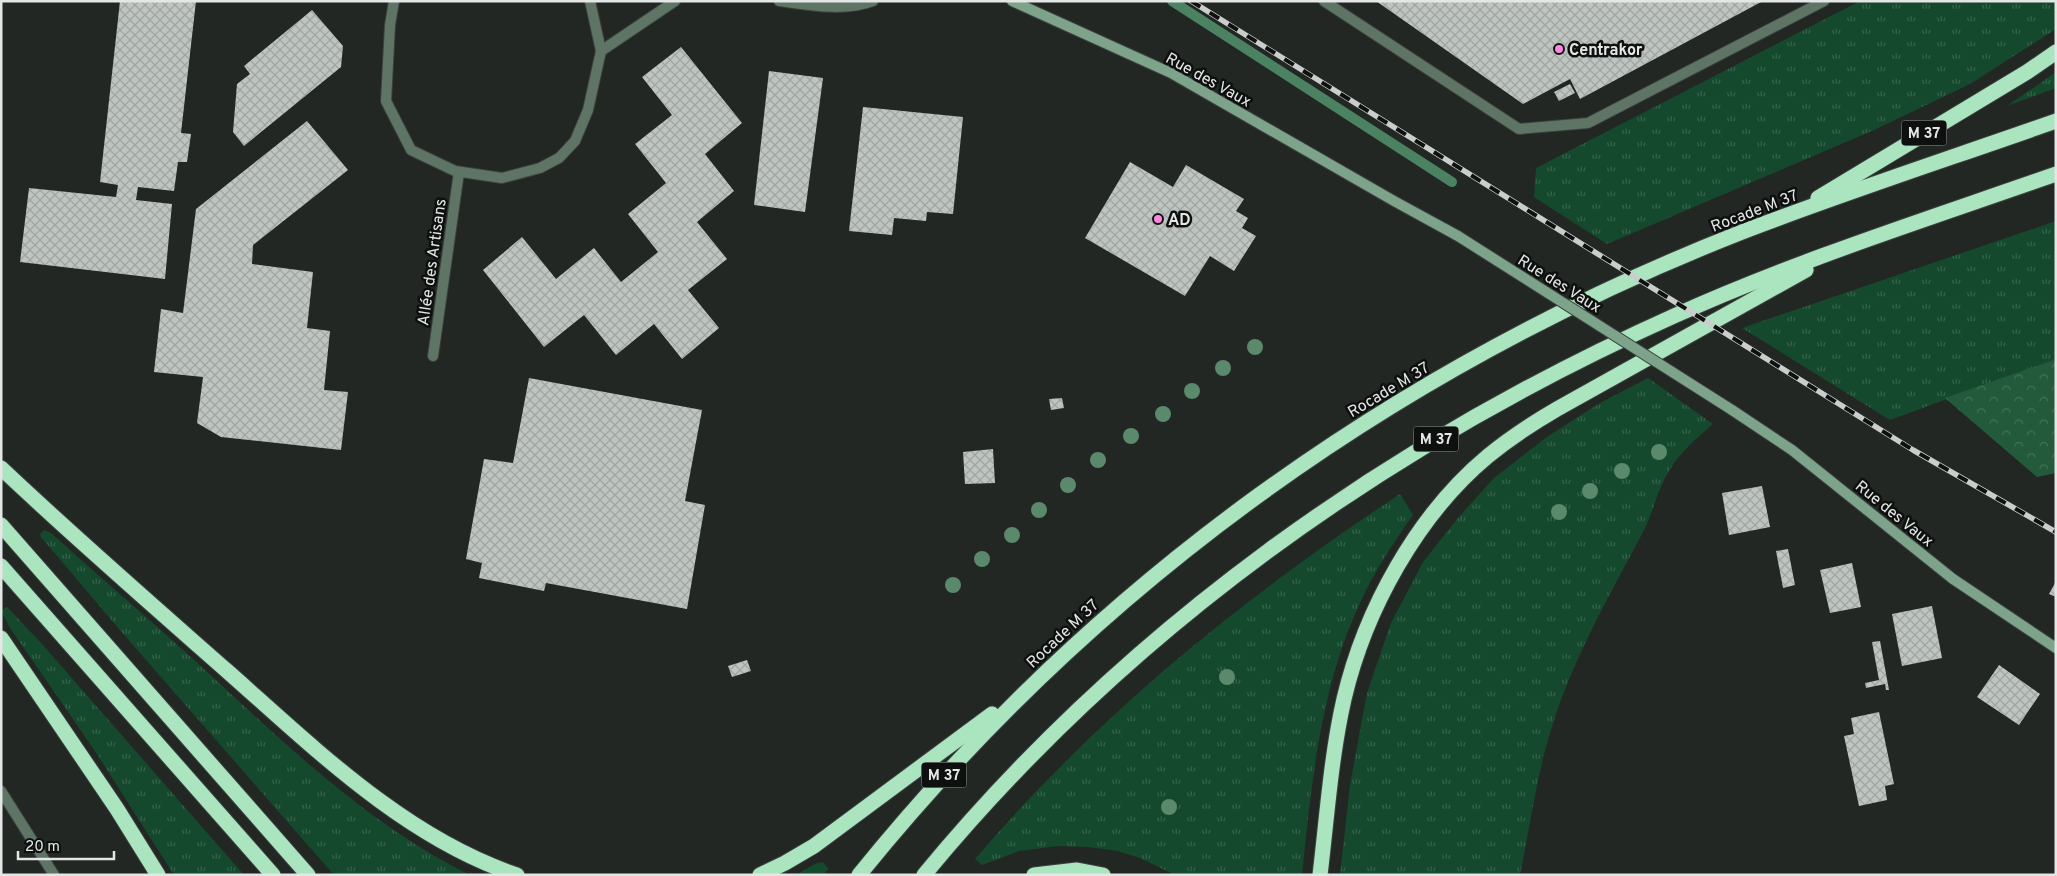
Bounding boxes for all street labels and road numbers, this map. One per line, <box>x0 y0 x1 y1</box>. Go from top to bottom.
street label: Rue des Vaux <box>1162 49 1254 112</box>
road number: M 37 <box>1902 120 1946 146</box>
street label: Rocade M 37 <box>1708 186 1801 238</box>
street label: Allée des Artisans <box>414 198 452 327</box>
street label: Rue des Vaux <box>1513 251 1604 318</box>
street label: Rocade M 37 <box>1345 359 1433 423</box>
road number: M 37 <box>1414 426 1458 452</box>
street label: Rue des Vaux <box>1851 477 1937 552</box>
street label: Rocade M 37 <box>1023 596 1104 673</box>
road number: M 37 <box>922 762 966 788</box>

